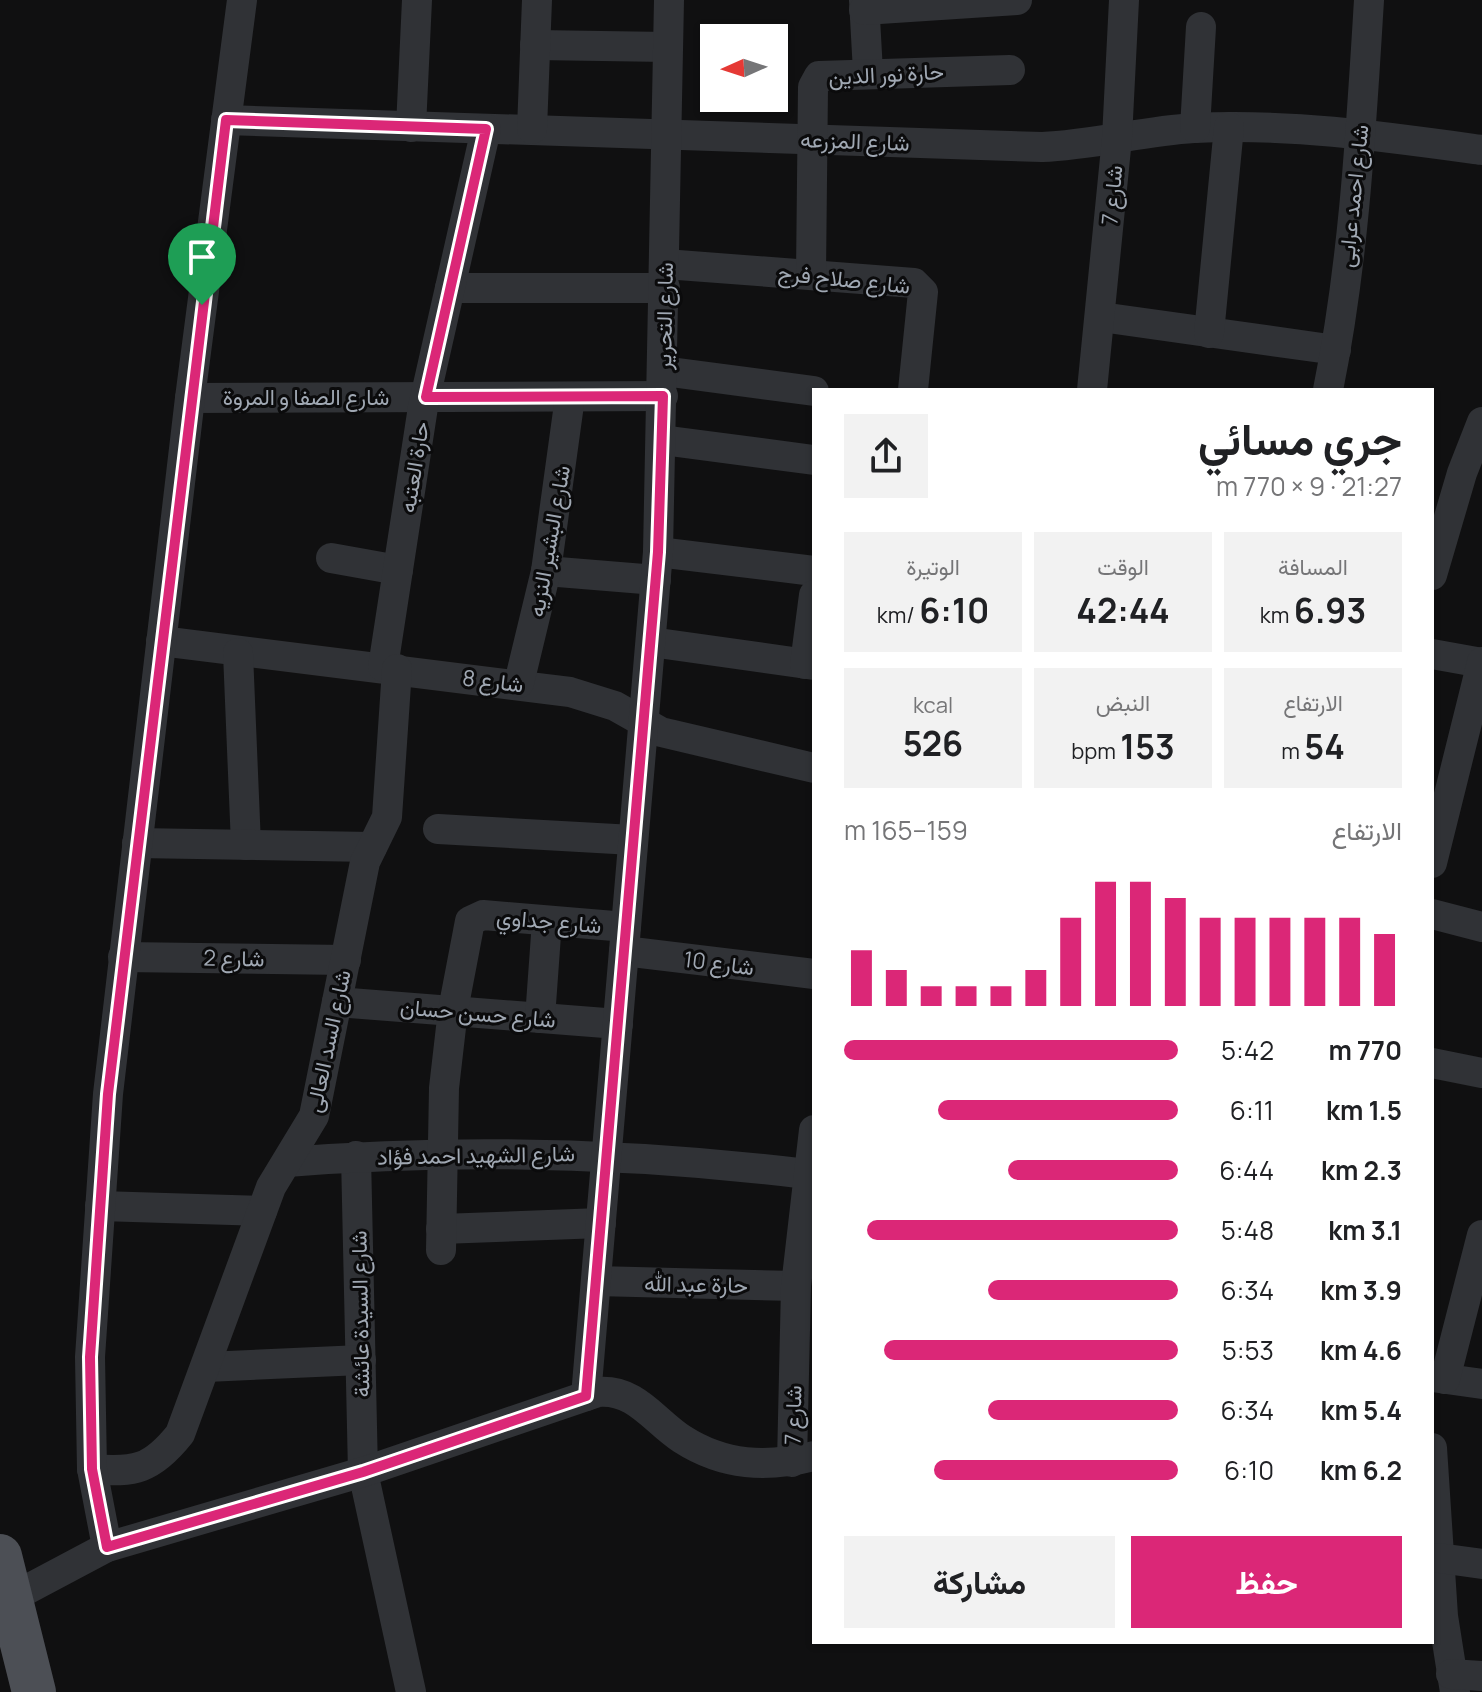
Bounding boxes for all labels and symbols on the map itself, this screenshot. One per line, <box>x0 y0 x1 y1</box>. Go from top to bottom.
north arrow <box>700 24 788 112</box>
street label: حارة نور الدين <box>828 56 944 92</box>
street label: شارع احمد عرابى <box>1331 123 1375 269</box>
street label: شارع المزرعه <box>800 124 910 158</box>
street label: شارع 7 <box>1094 164 1130 226</box>
pin <box>168 223 236 305</box>
street label: شارع صلاح فرج <box>776 257 912 301</box>
street label: شارع التحرير <box>648 262 680 371</box>
street label: شارع الصفا و المروة <box>223 382 389 412</box>
street label: حارة العتبه <box>392 419 436 515</box>
street label: شارع البشير النزيه <box>521 463 577 619</box>
street label: شارع 8 <box>461 662 525 700</box>
street label: شارع جداوي <box>495 901 603 945</box>
street label: شارع 2 <box>203 942 265 974</box>
street label: شارع 10 <box>682 944 756 982</box>
street label: شارع السد العالى <box>298 967 358 1115</box>
street label: شارع حسن حسان <box>399 991 557 1035</box>
street label: شارع الشهيد احمد فؤاد <box>377 1138 575 1172</box>
street label: شارع السيدة عائشة <box>344 1230 376 1398</box>
street label: حارة عبد الله <box>644 1268 748 1300</box>
street label: شارع 7 <box>777 1385 809 1445</box>

